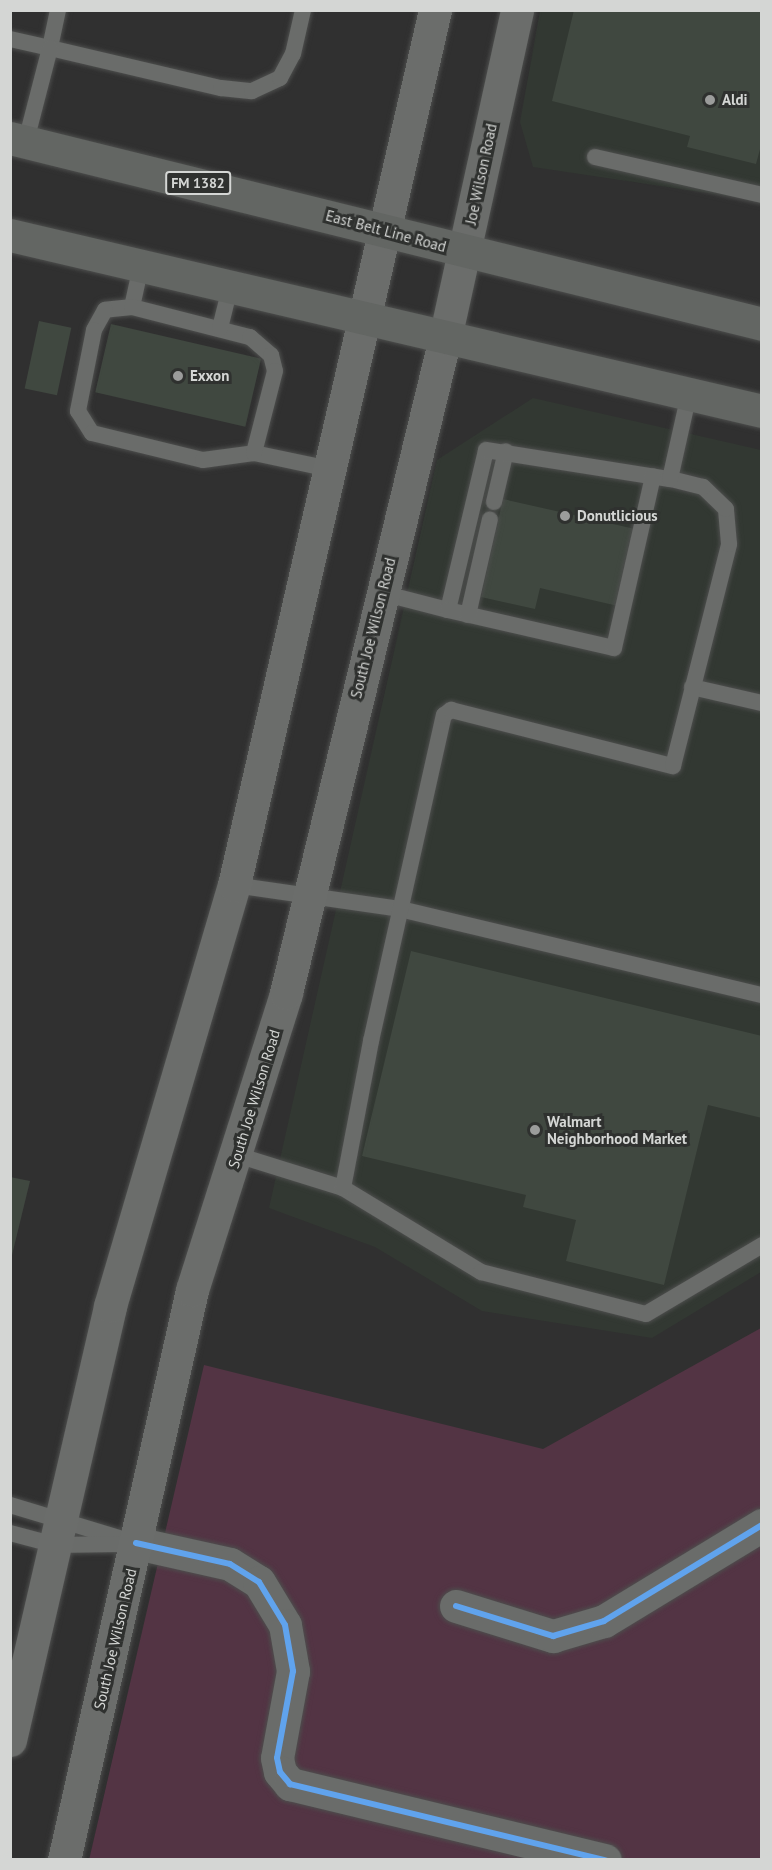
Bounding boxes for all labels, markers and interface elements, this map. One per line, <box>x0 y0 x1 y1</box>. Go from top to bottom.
place label: Aldi <box>722 91 748 109</box>
marker: Aldi <box>703 93 717 107</box>
street label: Joe Wilson Road <box>461 122 501 226</box>
road number: FM 1382 <box>165 172 231 194</box>
street label: East Belt Line Road <box>324 206 448 256</box>
place label: Exxon <box>190 367 229 385</box>
marker: Exxon <box>171 369 185 383</box>
place label: Donutlicious <box>577 507 658 525</box>
marker: Donutlicious <box>558 509 572 523</box>
street label: South Joe Wilson Road <box>347 556 399 700</box>
street label: South Joe Wilson Road <box>224 1027 284 1171</box>
place label: Walmart Neighborhood Market <box>547 1112 687 1147</box>
marker: Walmart Neighborhood Market <box>528 1123 542 1137</box>
street label: South Joe Wilson Road <box>90 1567 140 1711</box>

